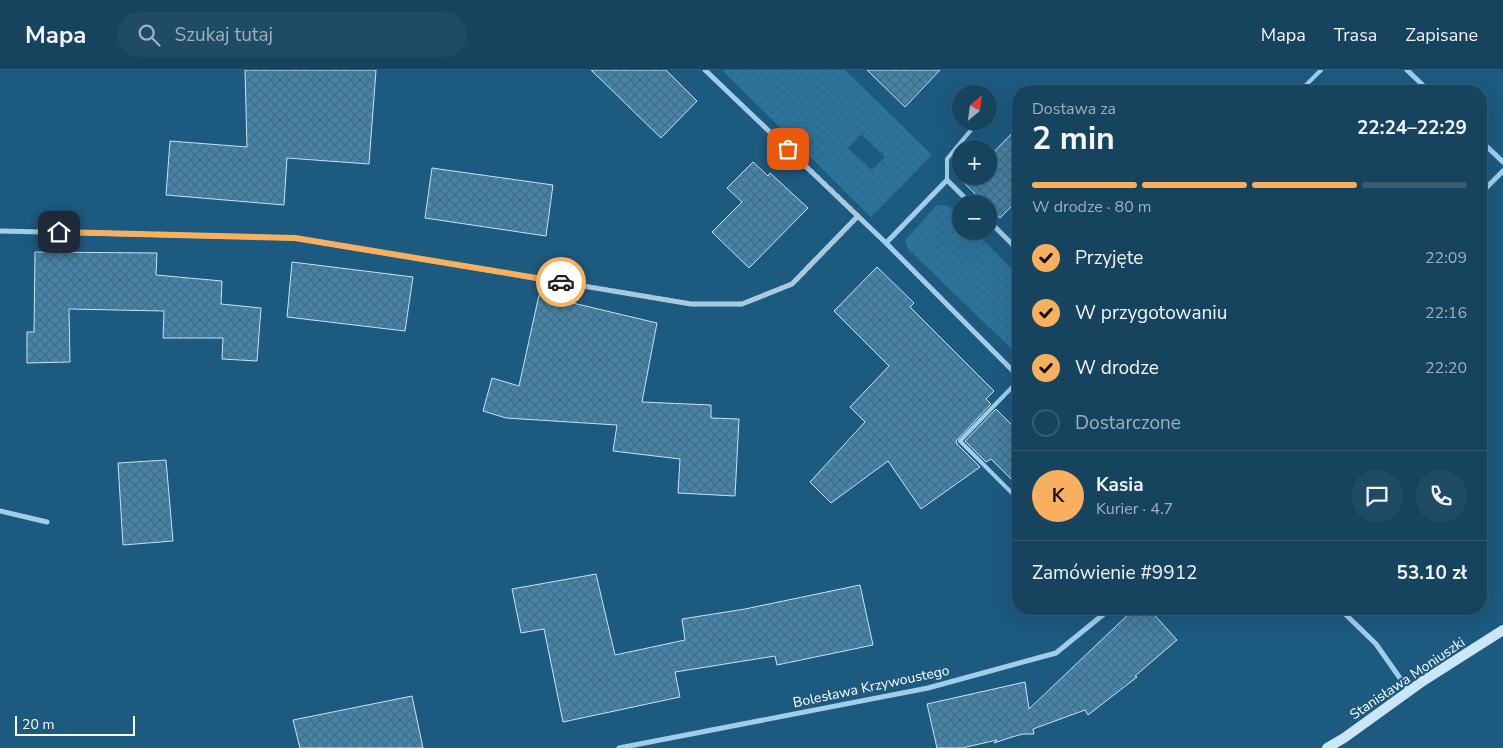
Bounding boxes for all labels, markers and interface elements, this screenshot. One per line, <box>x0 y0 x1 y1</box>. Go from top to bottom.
search box <box>117 12 467 57</box>
text: Mapa <box>25 19 87 51</box>
icon: search <box>135 21 163 49</box>
text: Szukaj tutaj <box>175 22 273 48</box>
text: Mapa <box>1261 23 1306 47</box>
text: Trasa <box>1334 23 1377 47</box>
text: Zapisane <box>1405 23 1478 47</box>
north arrow <box>952 85 998 130</box>
map controls <box>952 85 997 240</box>
text: Dostawa za <box>1032 98 1116 120</box>
text: 22:24–22:29 <box>1357 115 1467 141</box>
text: 2 min <box>1032 117 1115 160</box>
pin <box>767 128 809 170</box>
icon: bag <box>774 135 802 163</box>
button: + <box>952 140 997 185</box>
button: − <box>952 195 997 240</box>
text: W drodze · 80 m <box>1032 196 1152 218</box>
pin <box>38 211 80 253</box>
icon: home <box>45 218 73 246</box>
icon: check <box>1032 244 1060 272</box>
text: Przyjęte <box>1075 245 1143 271</box>
text: 22:09 <box>1425 247 1467 269</box>
courier <box>536 257 586 307</box>
icon: car <box>547 268 575 296</box>
icon: check <box>1032 299 1060 327</box>
text: W przygotowaniu <box>1075 300 1227 326</box>
text: 22:16 <box>1425 302 1467 324</box>
icon: check <box>1032 354 1060 382</box>
text: W drodze <box>1075 355 1159 381</box>
text: 22:20 <box>1425 357 1467 379</box>
text: Dostarczone <box>1075 410 1181 436</box>
button: chat <box>1351 470 1403 522</box>
button: phone <box>1415 470 1467 522</box>
text: Kasia <box>1096 472 1144 498</box>
text: K <box>1052 483 1064 509</box>
text: Kurier · 4.7 <box>1096 498 1173 520</box>
text: Zamówienie #9912 <box>1032 560 1197 586</box>
text: 53.10 zł <box>1396 560 1467 586</box>
street label: Stanisława Moniuszki <box>1346 633 1469 724</box>
street label: Bolesława Krzywoustego <box>791 661 951 712</box>
scale bar <box>15 713 135 736</box>
text: 20 m <box>22 715 54 734</box>

